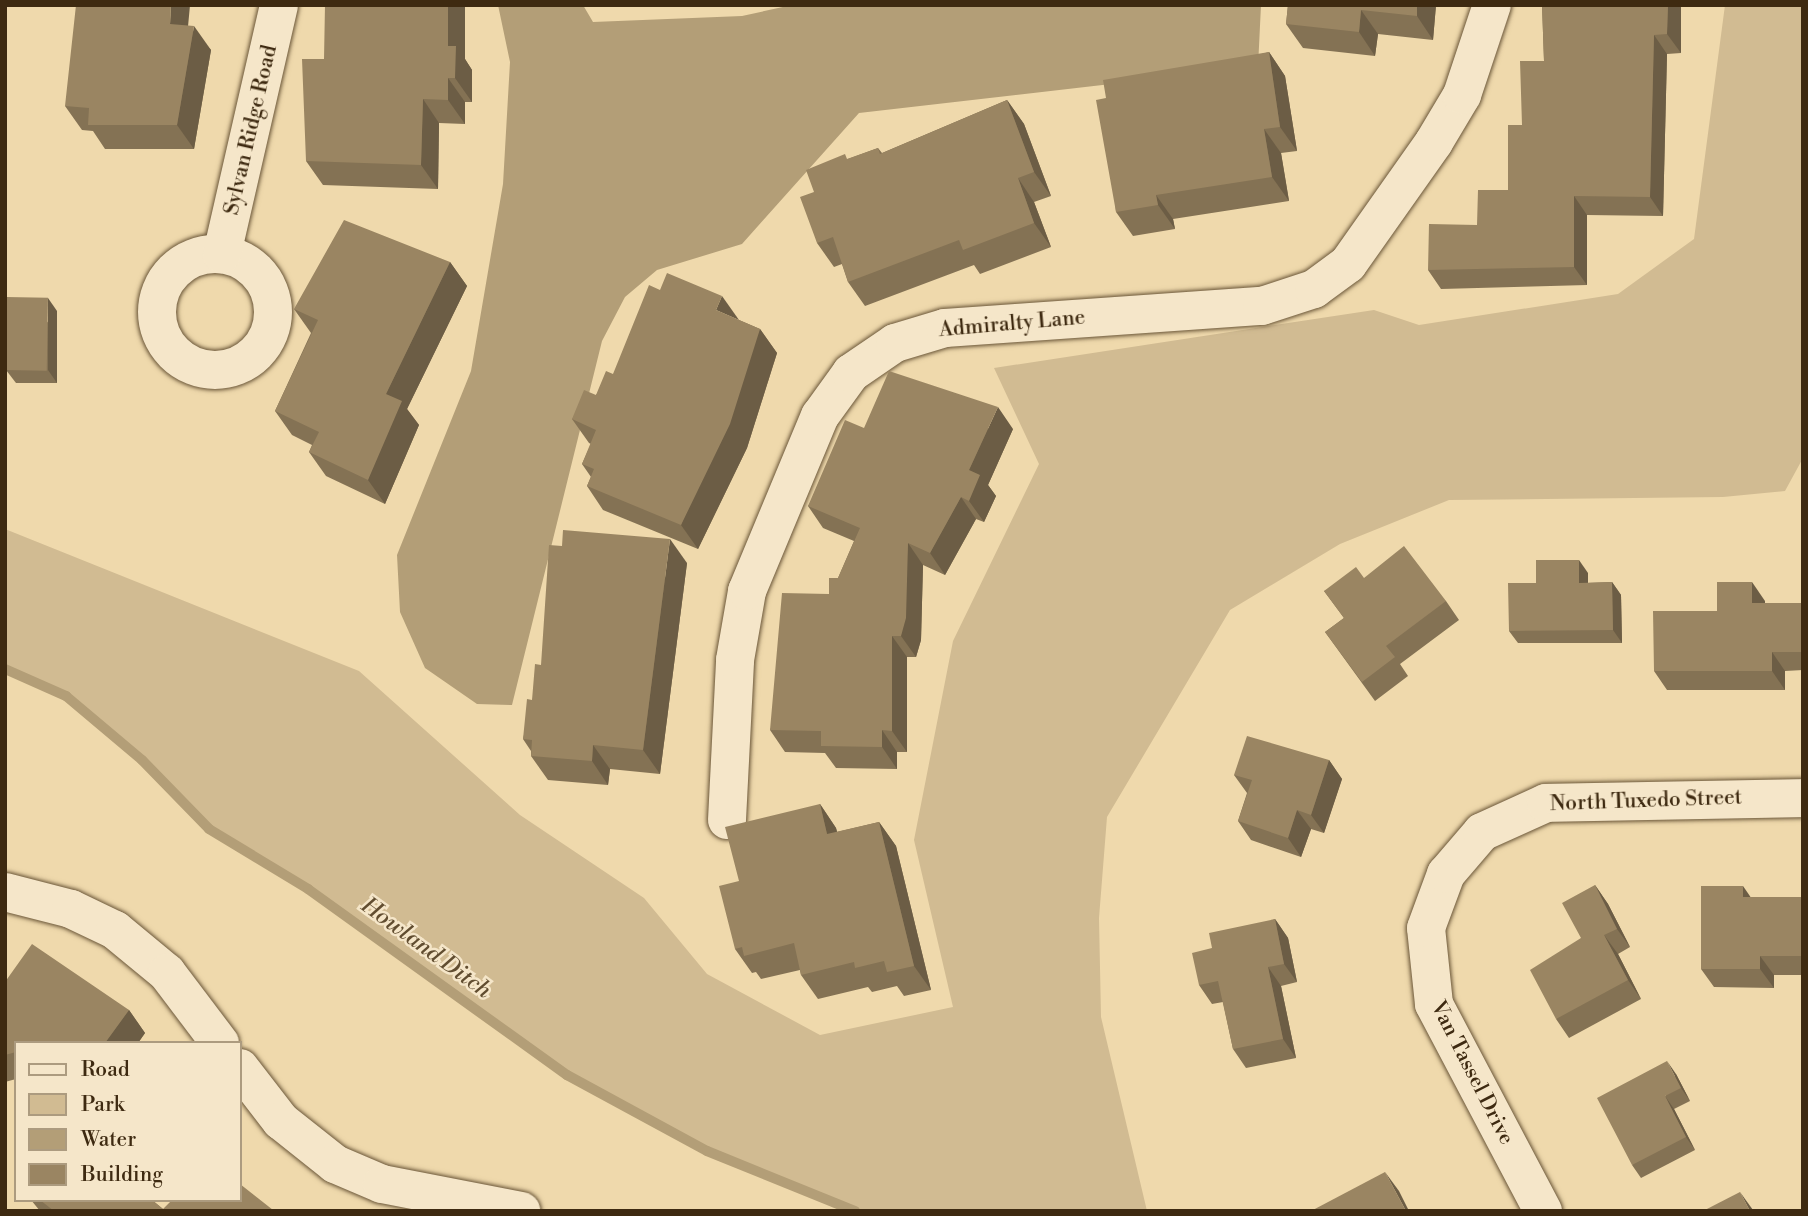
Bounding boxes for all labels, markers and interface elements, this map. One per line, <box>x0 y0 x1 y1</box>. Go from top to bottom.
street label: Sylvan Ridge Road <box>219 43 283 217</box>
street label: Admiralty Lane <box>938 305 1086 343</box>
street label: North Tuxedo Street <box>1549 785 1743 817</box>
water label: Howland Ditch <box>356 892 496 1004</box>
street label: Van Tassel Drive <box>1425 997 1519 1149</box>
legend <box>14 1041 242 1202</box>
text: Road <box>81 1057 130 1083</box>
text: Park <box>81 1092 125 1118</box>
text: Water <box>81 1127 136 1153</box>
text: Building <box>81 1162 163 1188</box>

